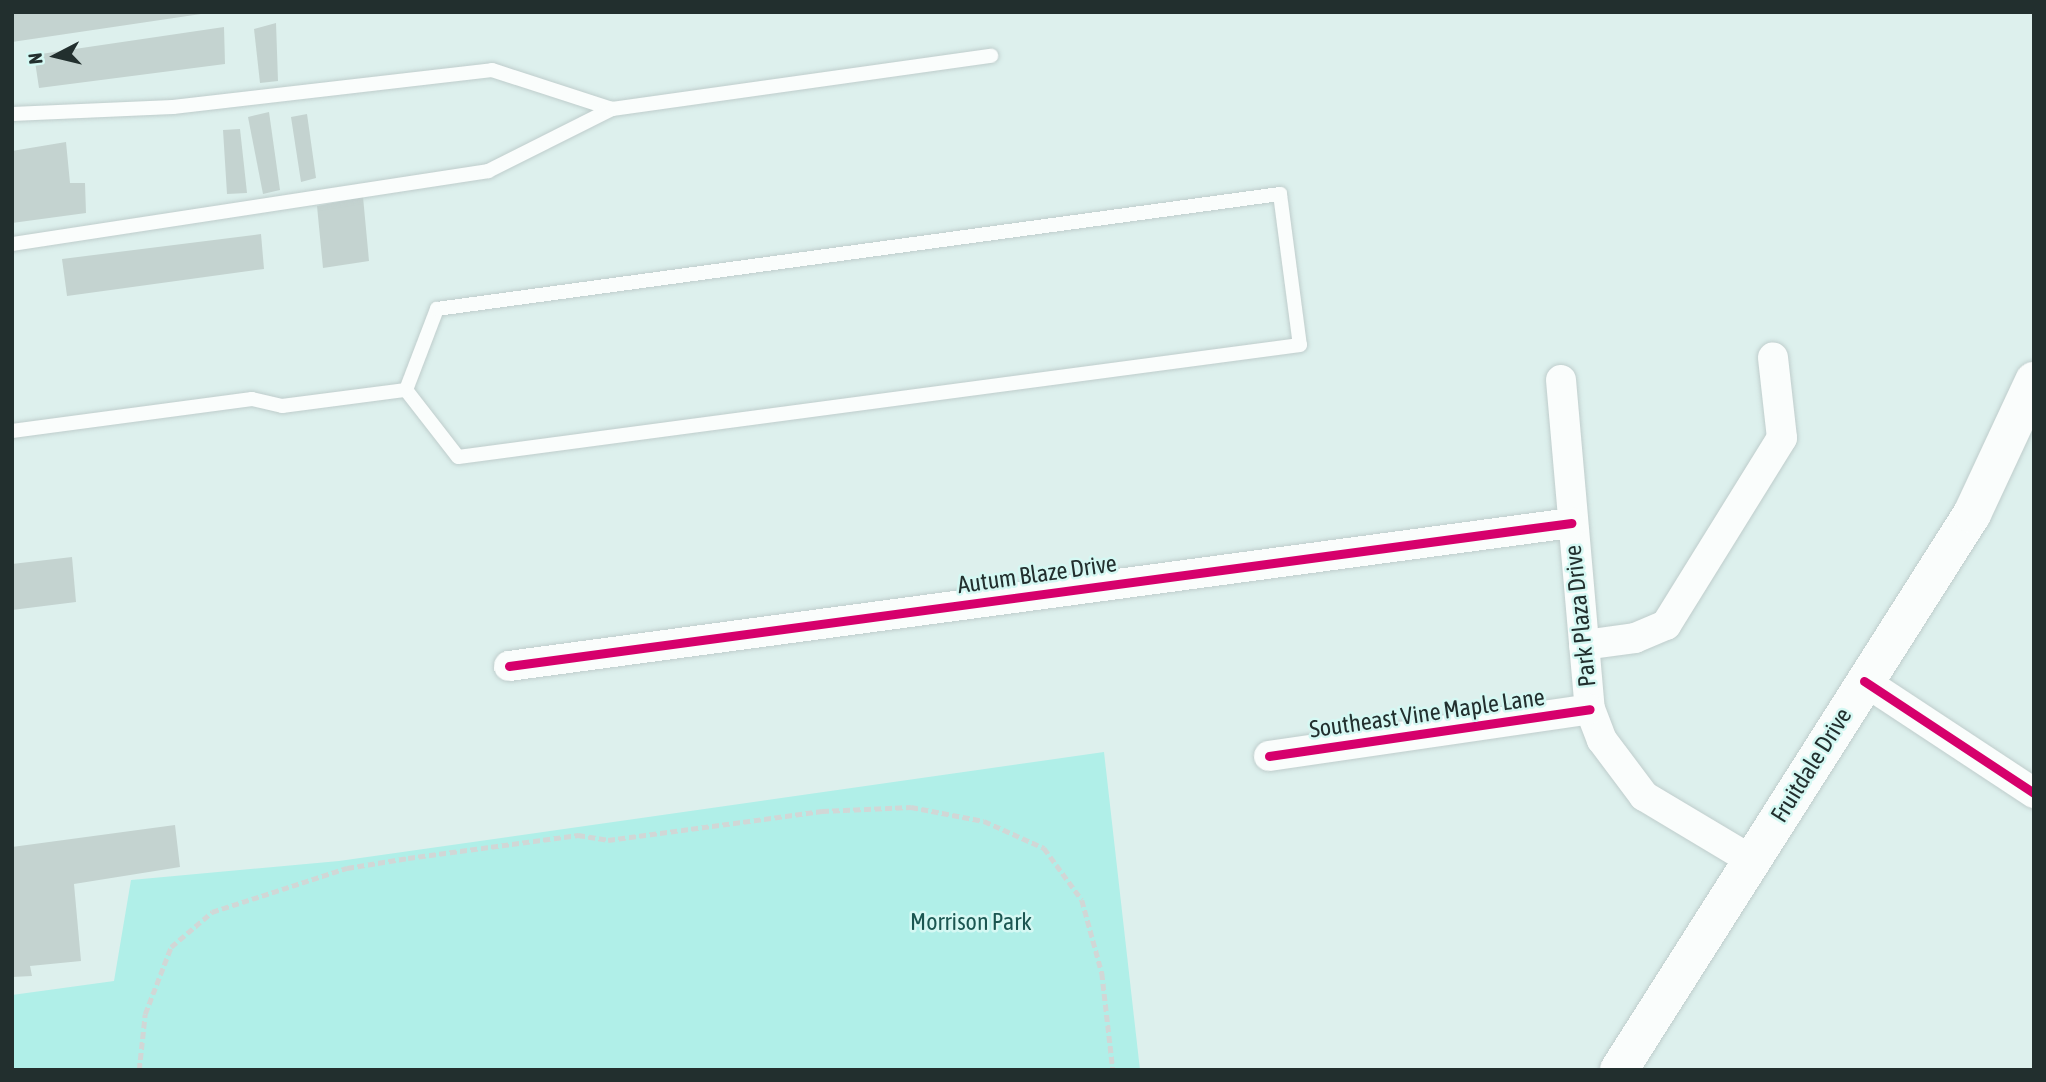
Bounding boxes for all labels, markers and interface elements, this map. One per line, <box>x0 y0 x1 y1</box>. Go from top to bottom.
north arrow <box>21 21 91 91</box>
text: N <box>24 52 47 65</box>
street label: Park Plaza Drive <box>1558 544 1602 688</box>
street label: Autum Blaze Drive <box>956 549 1118 599</box>
street label: Southeast Vine Maple Lane <box>1308 682 1546 744</box>
street label: Fruitdale Drive <box>1764 702 1858 828</box>
park label: Morrison Park <box>910 908 1032 936</box>

